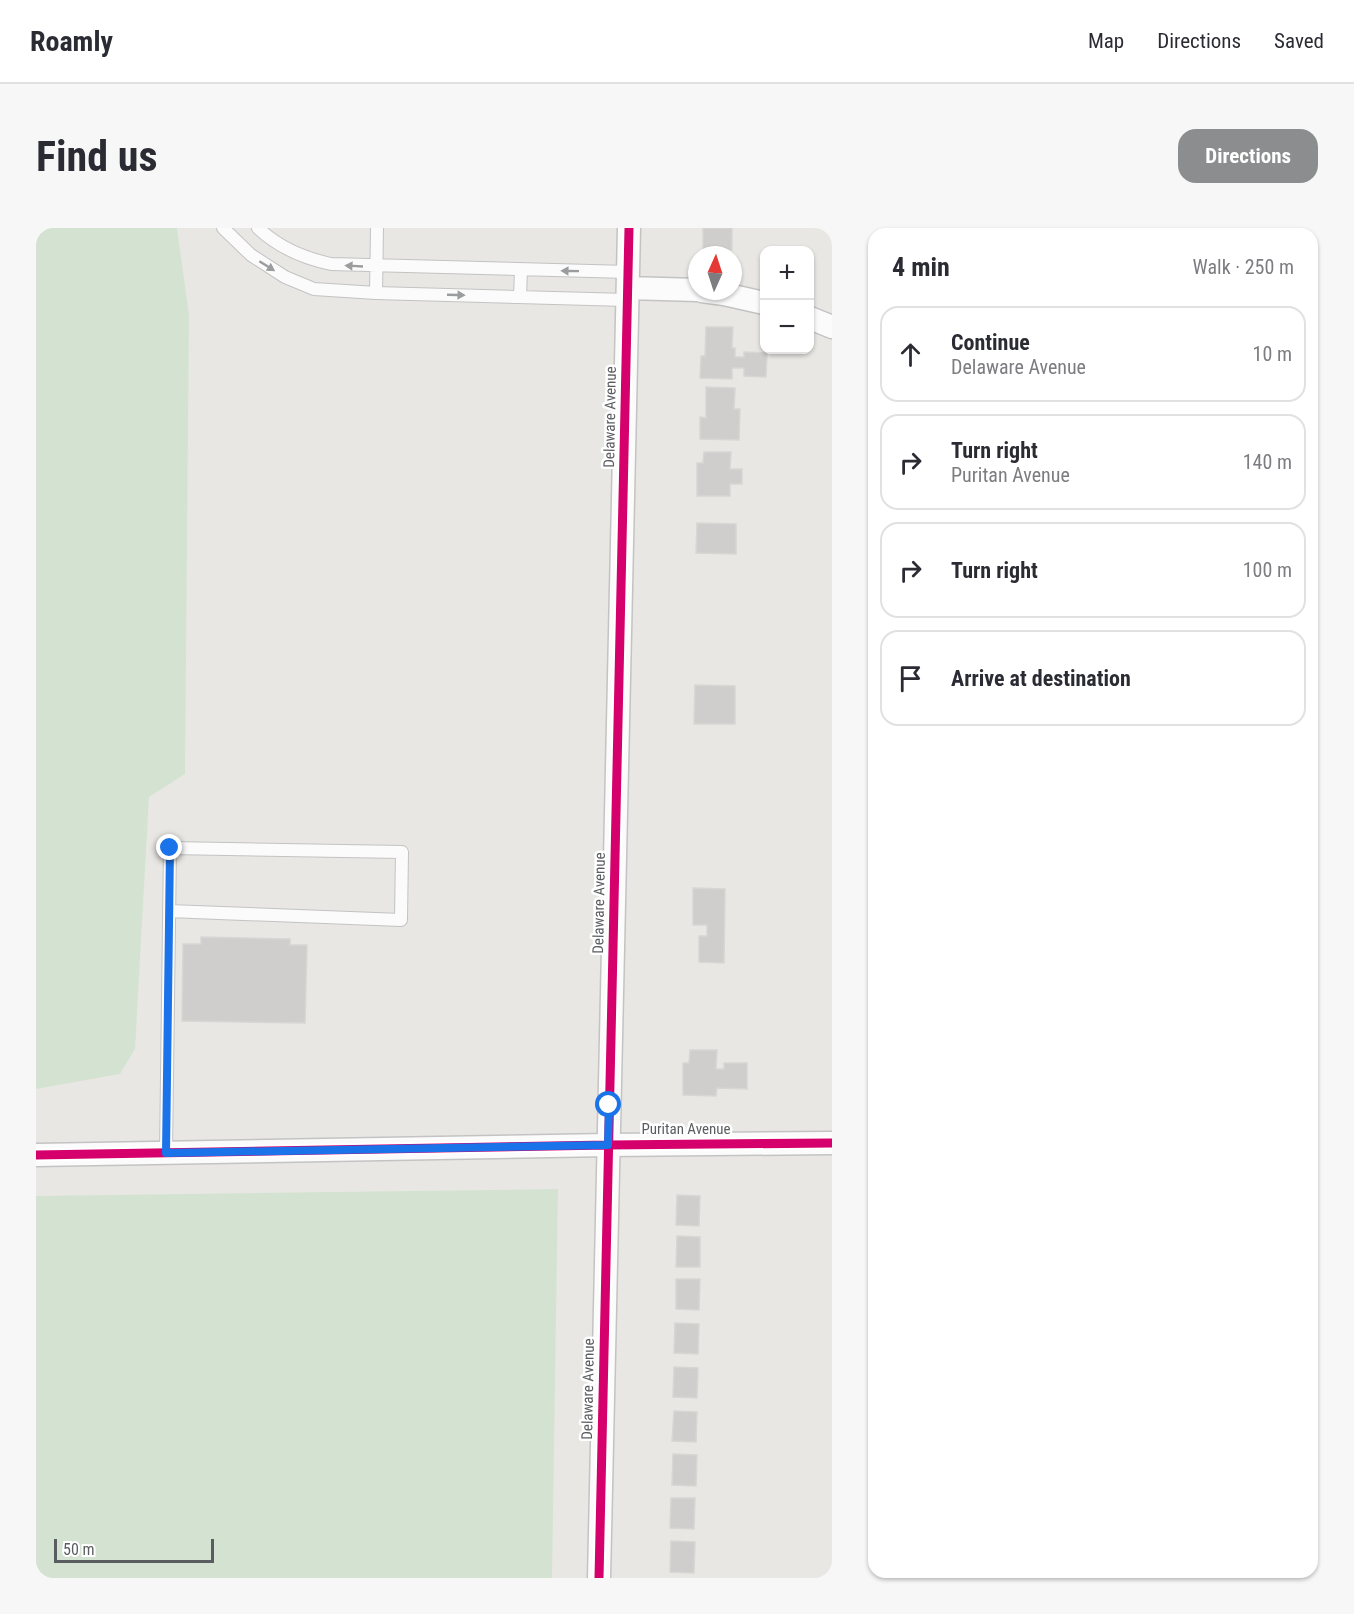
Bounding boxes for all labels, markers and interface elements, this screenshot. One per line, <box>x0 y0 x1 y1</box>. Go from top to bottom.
text: Roamly <box>30 25 113 58</box>
text: Map <box>1088 29 1124 53</box>
text: Directions <box>1157 29 1241 53</box>
text: Saved <box>1274 29 1324 53</box>
button: Directions <box>1178 129 1318 183</box>
text: Find us <box>36 132 157 181</box>
north arrow <box>688 246 742 300</box>
map controls <box>760 246 814 354</box>
button: + <box>760 246 814 300</box>
text: 4 min <box>892 252 950 282</box>
text: Walk · 250 m <box>1193 255 1294 279</box>
one-way arrow <box>259 260 275 271</box>
one-way arrow <box>344 261 363 270</box>
one-way arrow <box>560 266 579 276</box>
one-way arrow <box>447 290 466 300</box>
button: − <box>760 300 814 354</box>
text: Continue <box>951 330 1030 355</box>
icon: ahead <box>894 338 927 371</box>
text: 10 m <box>1253 342 1292 366</box>
text: Delaware Avenue <box>951 355 1086 379</box>
street label: Delaware Avenue <box>600 366 620 468</box>
text: Turn right <box>951 438 1038 463</box>
icon: right <box>894 446 927 479</box>
text: 140 m <box>1243 450 1292 474</box>
text: Puritan Avenue <box>951 463 1070 487</box>
icon: right <box>894 554 927 587</box>
text: Turn right <box>951 558 1038 583</box>
text: 100 m <box>1243 558 1292 582</box>
icon: arrive <box>894 662 927 695</box>
text: Arrive at destination <box>951 666 1131 691</box>
route end <box>156 834 182 860</box>
street label: Delaware Avenue <box>589 852 609 954</box>
route start <box>595 1091 621 1117</box>
street label: Puritan Avenue <box>641 1120 731 1138</box>
street label: Delaware Avenue <box>578 1338 598 1440</box>
scale bar <box>54 1536 214 1564</box>
text: 50 m <box>63 1540 95 1559</box>

